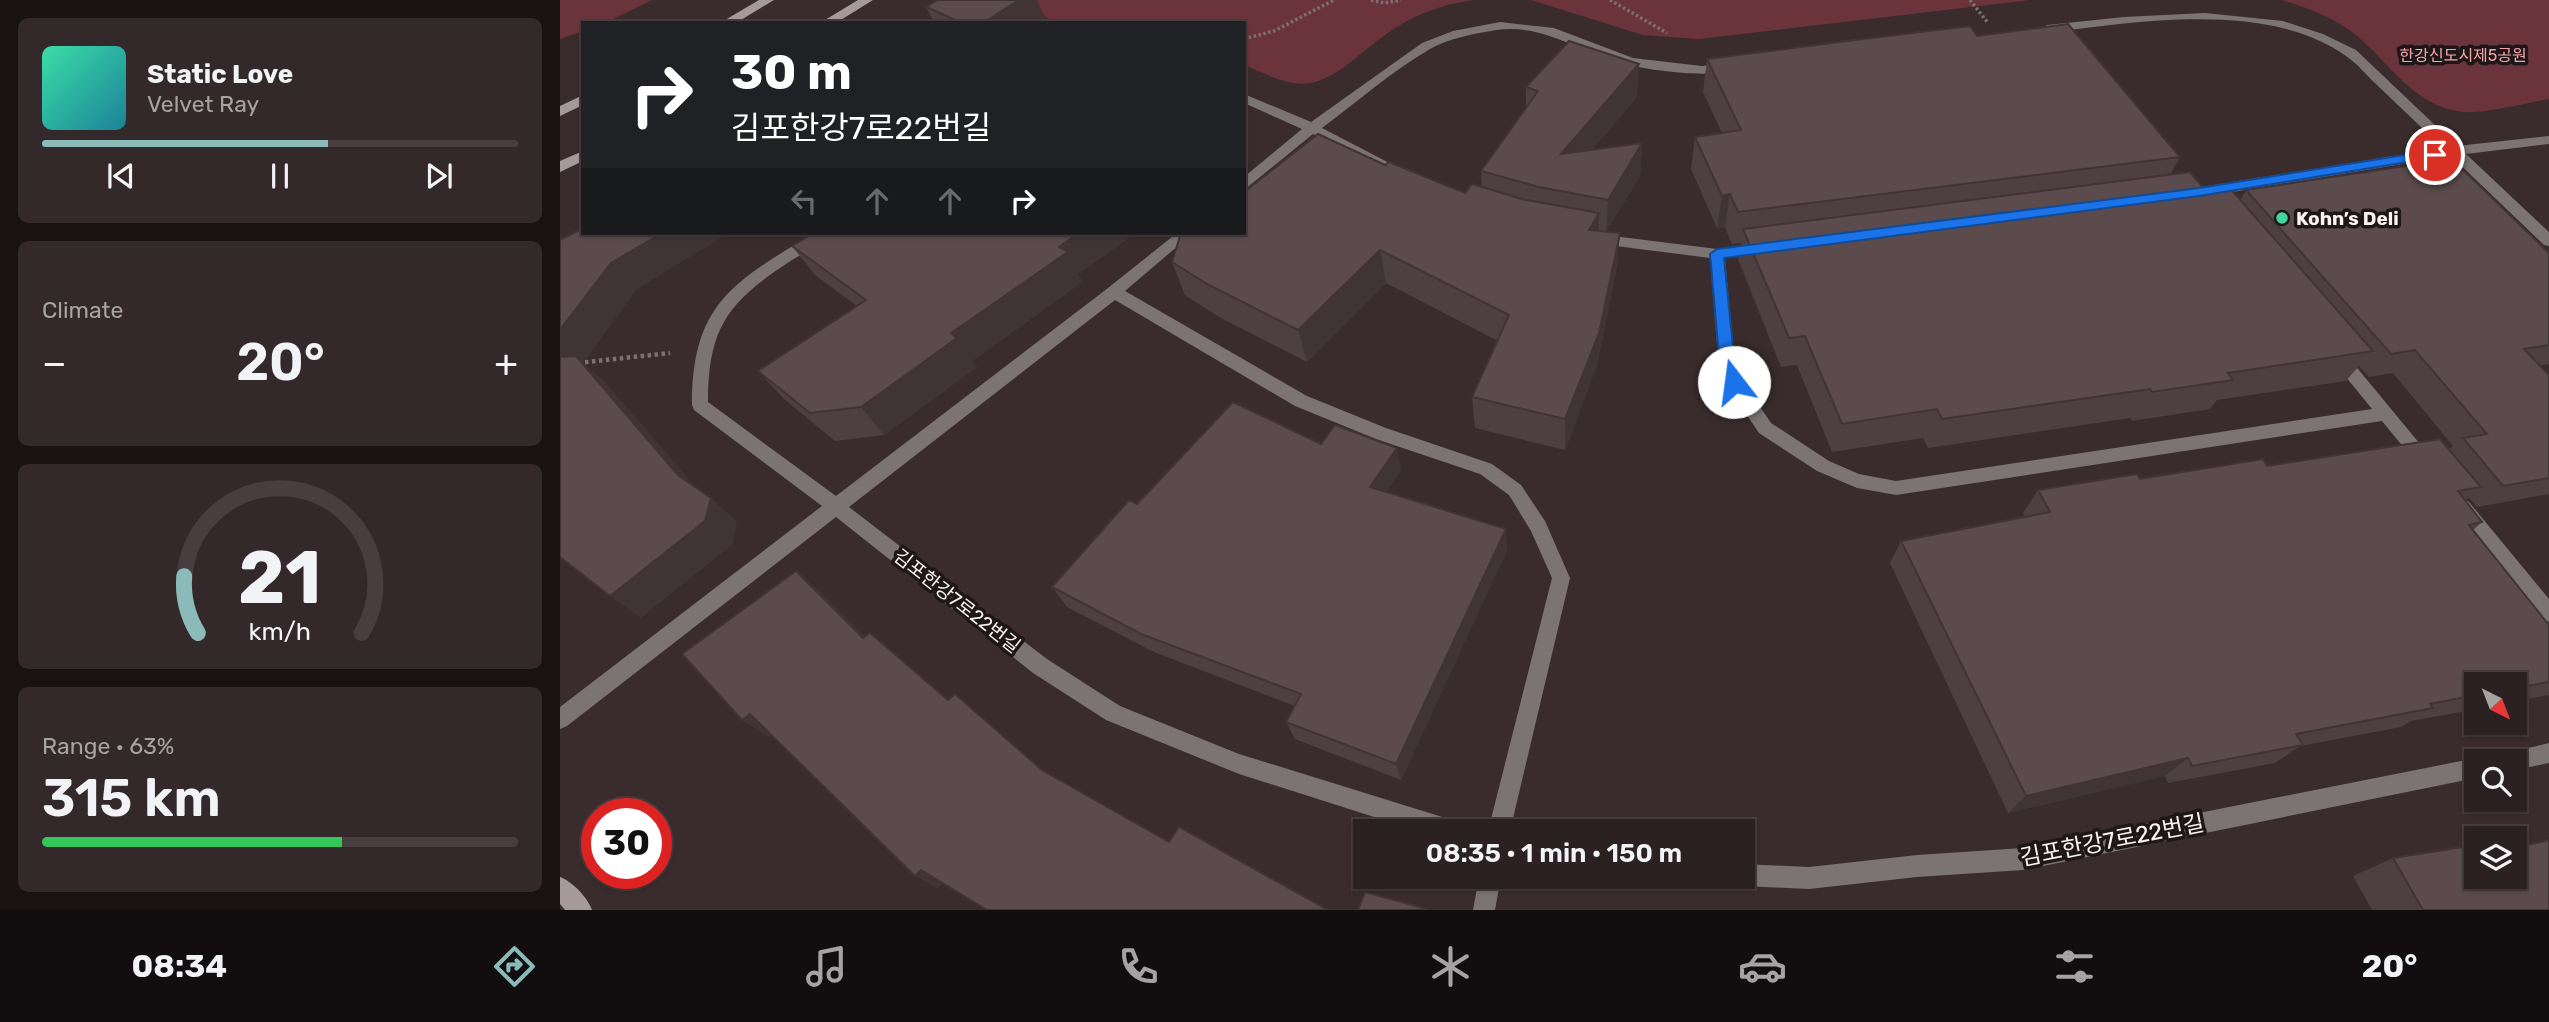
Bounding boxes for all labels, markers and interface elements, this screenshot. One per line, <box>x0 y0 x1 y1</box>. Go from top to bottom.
text: 30 m <box>731 43 852 101</box>
park label: 한강신도시제5공원 <box>2399 46 2527 65</box>
icon: right <box>616 49 707 140</box>
text: Static Love <box>147 59 293 90</box>
text: Velvet Ray <box>147 90 259 118</box>
text: 김포한강7로22번길 <box>731 109 991 147</box>
pin <box>2405 125 2465 185</box>
icon: arrive <box>2416 136 2454 174</box>
icon: previous <box>102 157 140 195</box>
icon: pause <box>261 157 299 195</box>
icon: next <box>420 157 458 195</box>
icon: left <box>785 182 823 220</box>
icon: ahead <box>858 182 896 220</box>
icon: ahead <box>931 182 969 220</box>
icon: right <box>1004 182 1042 220</box>
place label: Kohn’s Deli <box>2296 207 2399 230</box>
marker: Kohn’s Deli <box>2274 210 2290 226</box>
text: Climate <box>42 296 123 324</box>
text: 20° <box>236 331 325 393</box>
text: − <box>42 340 67 386</box>
text: + <box>494 340 518 386</box>
position arrow <box>1697 345 1771 419</box>
text: 21 <box>238 535 322 621</box>
street label: 김포한강7로22번길 <box>889 544 1025 658</box>
text: km/h <box>249 616 311 645</box>
north arrow <box>2464 672 2527 735</box>
map controls <box>2464 672 2527 889</box>
text: Range · 63% <box>42 732 174 760</box>
button: search <box>2464 749 2527 812</box>
text: 315 km <box>42 767 221 829</box>
speed limit sign: 30 <box>581 798 672 889</box>
street label: 김포한강7로22번길 <box>2018 808 2206 872</box>
button: layers <box>2464 826 2527 889</box>
text: 08:35 · 1 min · 150 m <box>1426 838 1682 869</box>
icon: directions <box>490 942 539 991</box>
icon: music <box>802 942 851 991</box>
icon: phone <box>1114 942 1163 991</box>
icon: climate <box>1426 942 1475 991</box>
icon: car <box>1738 942 1787 991</box>
icon: filters <box>2050 942 2099 991</box>
text: 08:34 <box>131 947 227 985</box>
text: 20° <box>2362 947 2417 985</box>

